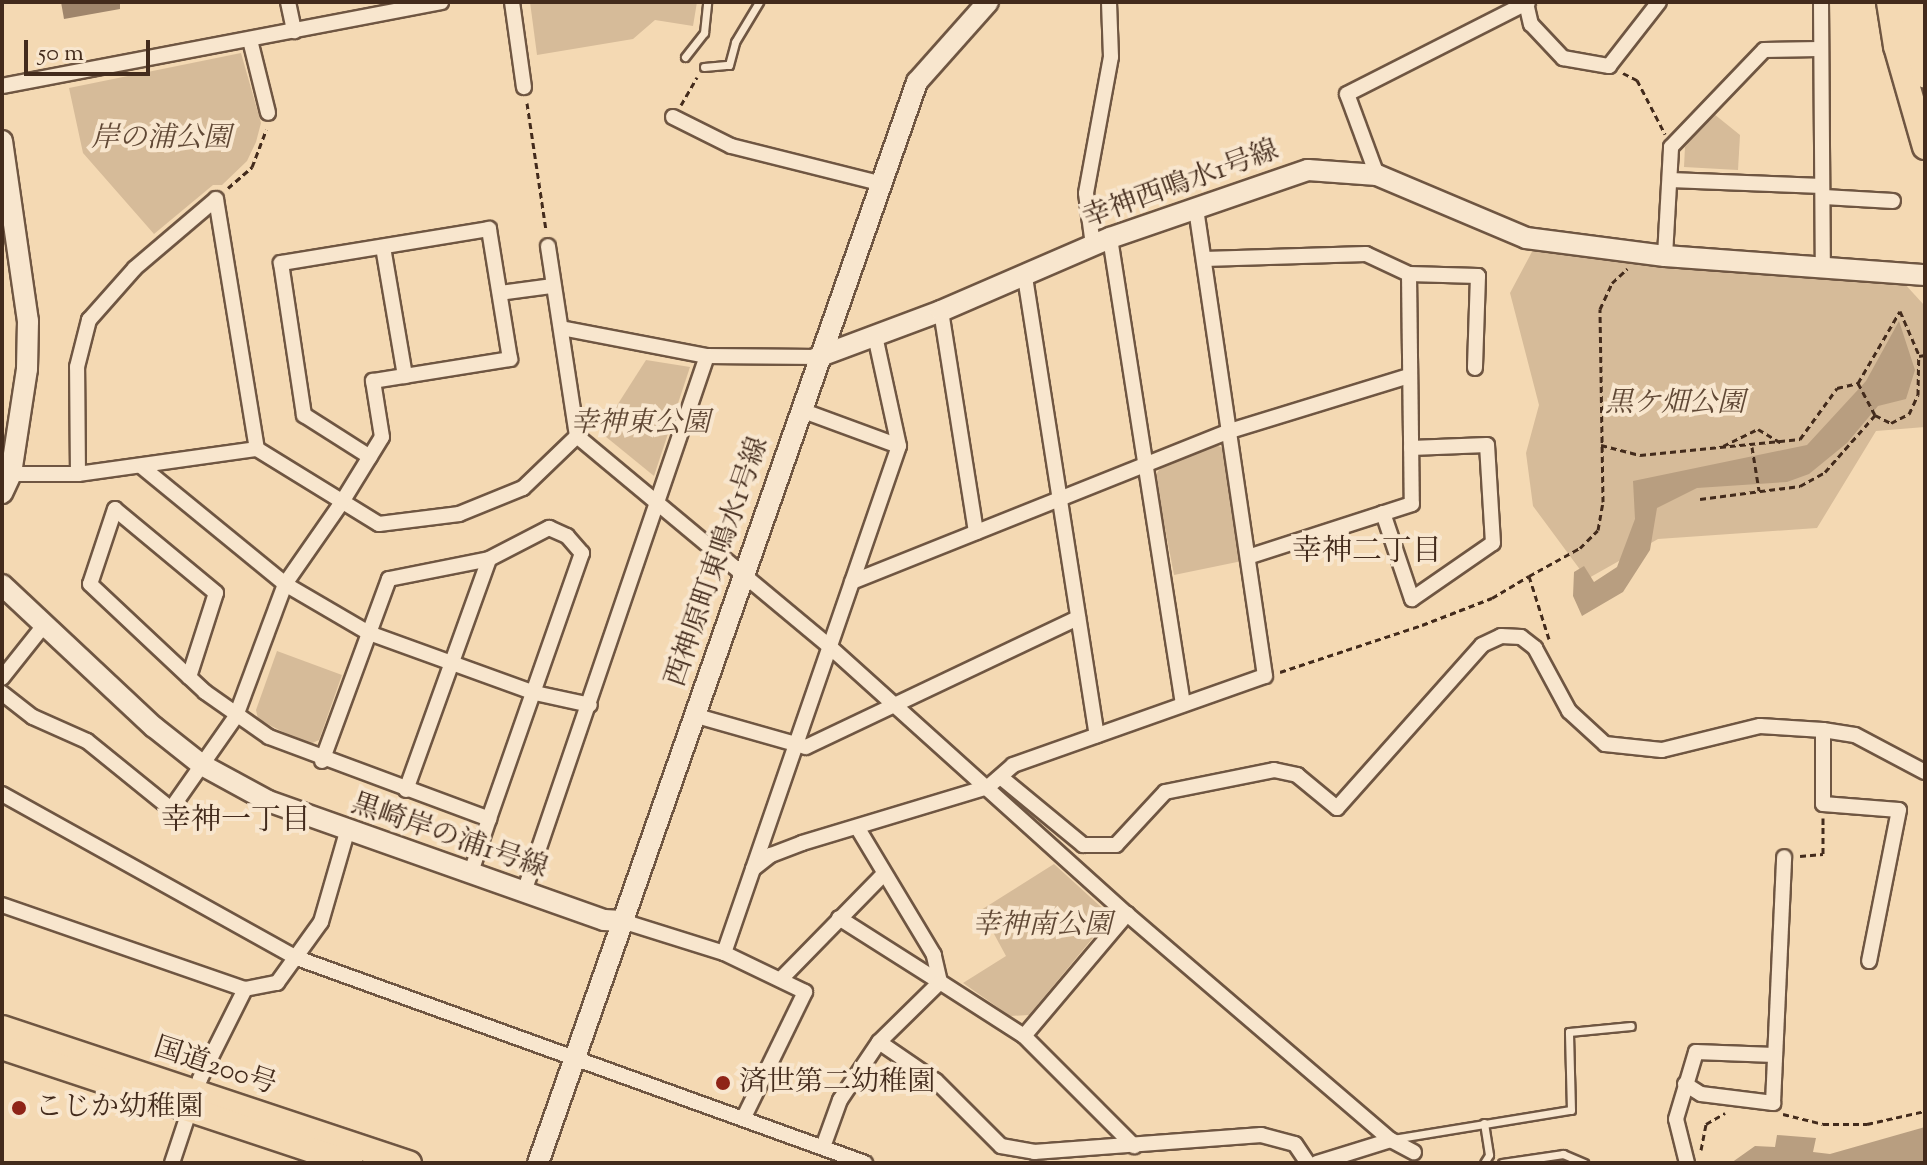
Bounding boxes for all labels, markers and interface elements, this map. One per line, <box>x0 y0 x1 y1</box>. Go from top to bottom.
scale bar <box>28 24 154 74</box>
text: 50 m <box>38 37 84 71</box>
park label: 岸の浦公園 <box>91 122 231 156</box>
street label: 幸神西鳴水1号線 <box>1079 134 1283 236</box>
park label: 黒ケ畑公園 <box>1605 387 1745 421</box>
park label: 幸神東公園 <box>570 407 710 441</box>
street label: 西神原町東鳴水1号線 <box>660 433 776 691</box>
district label: 幸神二丁目 <box>1292 535 1442 571</box>
street label: 黒崎岸の浦1号線 <box>346 788 552 886</box>
district label: 幸神一丁目 <box>161 804 311 840</box>
park label: 幸神南公園 <box>972 909 1112 943</box>
street label: 国道200号 <box>150 1031 280 1103</box>
place label: 済世第二幼稚園 <box>739 1066 935 1100</box>
marker: 済世第二幼稚園 <box>714 1074 732 1092</box>
place label: こじか幼稚園 <box>35 1091 203 1125</box>
marker: こじか幼稚園 <box>10 1099 28 1117</box>

